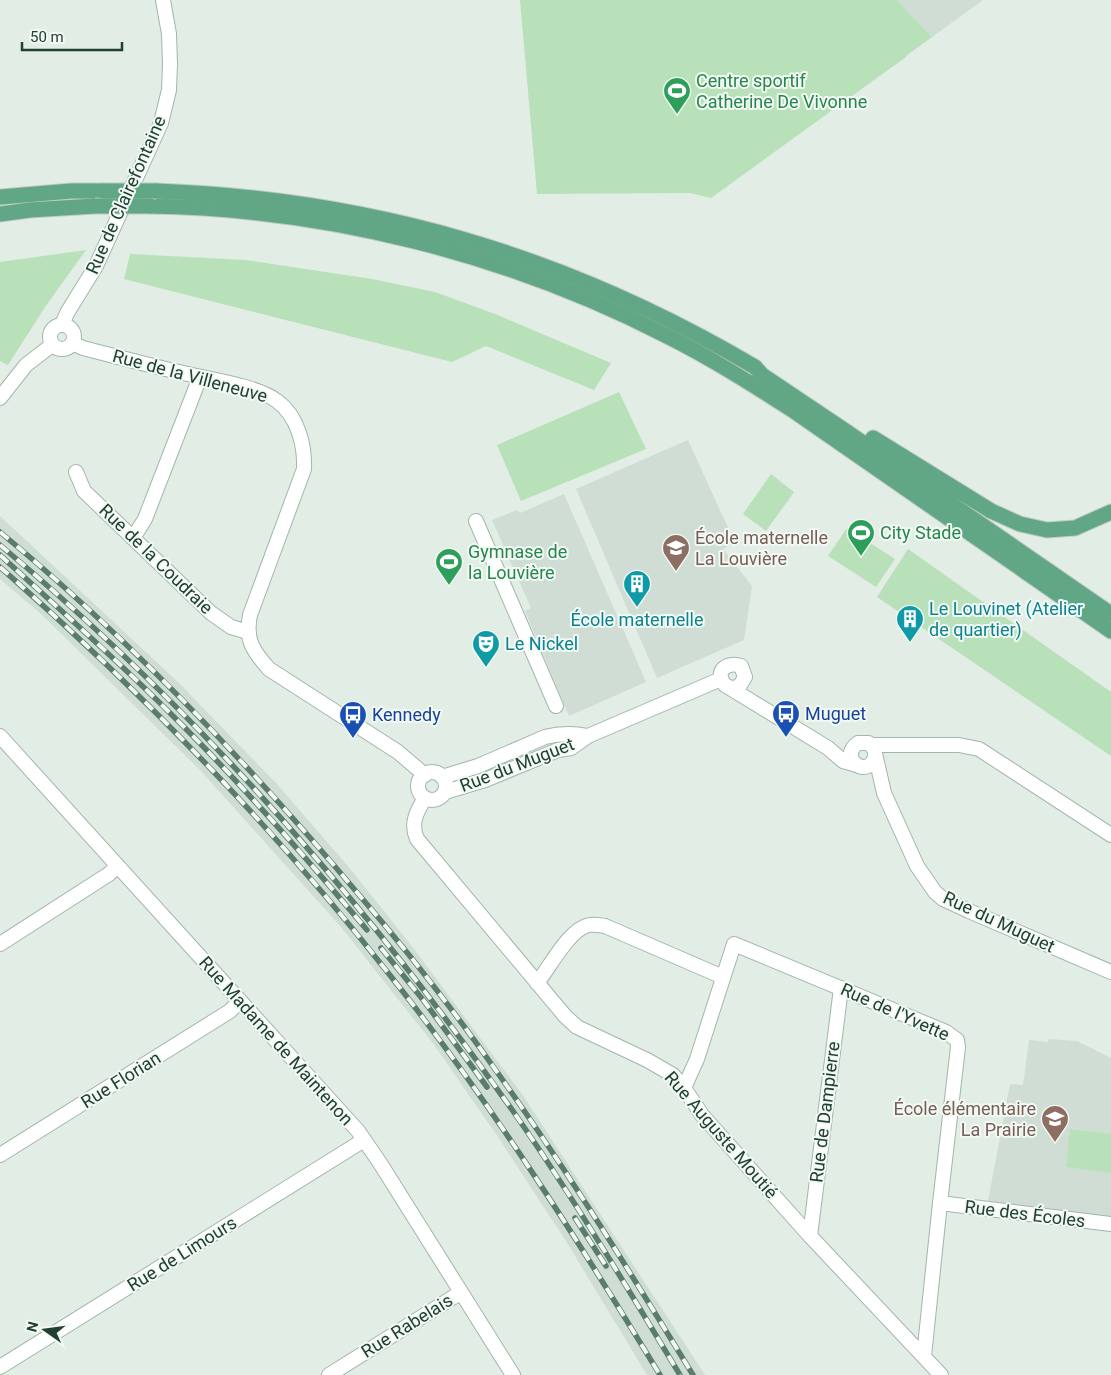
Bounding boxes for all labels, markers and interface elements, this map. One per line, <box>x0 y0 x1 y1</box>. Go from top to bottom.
scale bar <box>22 20 122 52</box>
text: 50 m <box>30 28 64 46</box>
place label: Centre sportif Catherine De Vivonne <box>696 70 867 112</box>
sports icon: Centre sportif Catherine De Vivonne <box>662 76 692 115</box>
street label: Rue de Clairefontaine <box>81 112 170 277</box>
street label: Rue de la Villeneuve <box>110 345 270 406</box>
street label: Rue de la Coudraie <box>95 499 217 618</box>
sports icon: City Stade <box>846 518 876 557</box>
place label: City Stade <box>880 522 961 543</box>
place label: École maternelle La Louvière <box>695 527 828 569</box>
school or university icon: École maternelle La Louvière <box>661 533 691 572</box>
place label: Gymnase de la Louvière <box>468 541 567 583</box>
sports icon: Gymnase de la Louvière <box>434 547 464 586</box>
building icon: École maternelle <box>622 569 652 608</box>
place label: Le Louvinet (Atelier de quartier) <box>929 598 1083 641</box>
building icon: Le Louvinet (Atelier de quartier) <box>895 604 925 643</box>
place label: École maternelle <box>570 609 704 630</box>
theatre icon: Le Nickel <box>471 629 501 668</box>
place label: Le Nickel <box>505 633 578 654</box>
bus stop icon: Muguet <box>771 699 801 738</box>
bus stop icon: Kennedy <box>338 700 368 739</box>
place label: Muguet <box>805 703 866 724</box>
place label: Kennedy <box>372 704 441 725</box>
street label: Rue du Muguet <box>457 733 577 796</box>
street label: Rue du Muguet <box>940 887 1058 957</box>
street label: Rue Madame de Maintenon <box>195 952 358 1129</box>
street label: Rue de l'Yvette <box>838 978 953 1045</box>
street label: Rue de Dampierre <box>805 1040 844 1184</box>
street label: Rue Florian <box>77 1047 164 1112</box>
street label: Rue Auguste Moutié <box>660 1067 782 1203</box>
place label: École élémentaire La Prairie <box>894 1098 1036 1140</box>
school or university icon: École élémentaire La Prairie <box>1040 1104 1070 1143</box>
street label: Rue des Écoles <box>964 1196 1087 1231</box>
street label: Rue de Limours <box>123 1212 240 1296</box>
street label: Rue Rabelais <box>357 1289 456 1362</box>
north arrow <box>20 1305 70 1355</box>
text: N <box>23 1320 41 1334</box>

